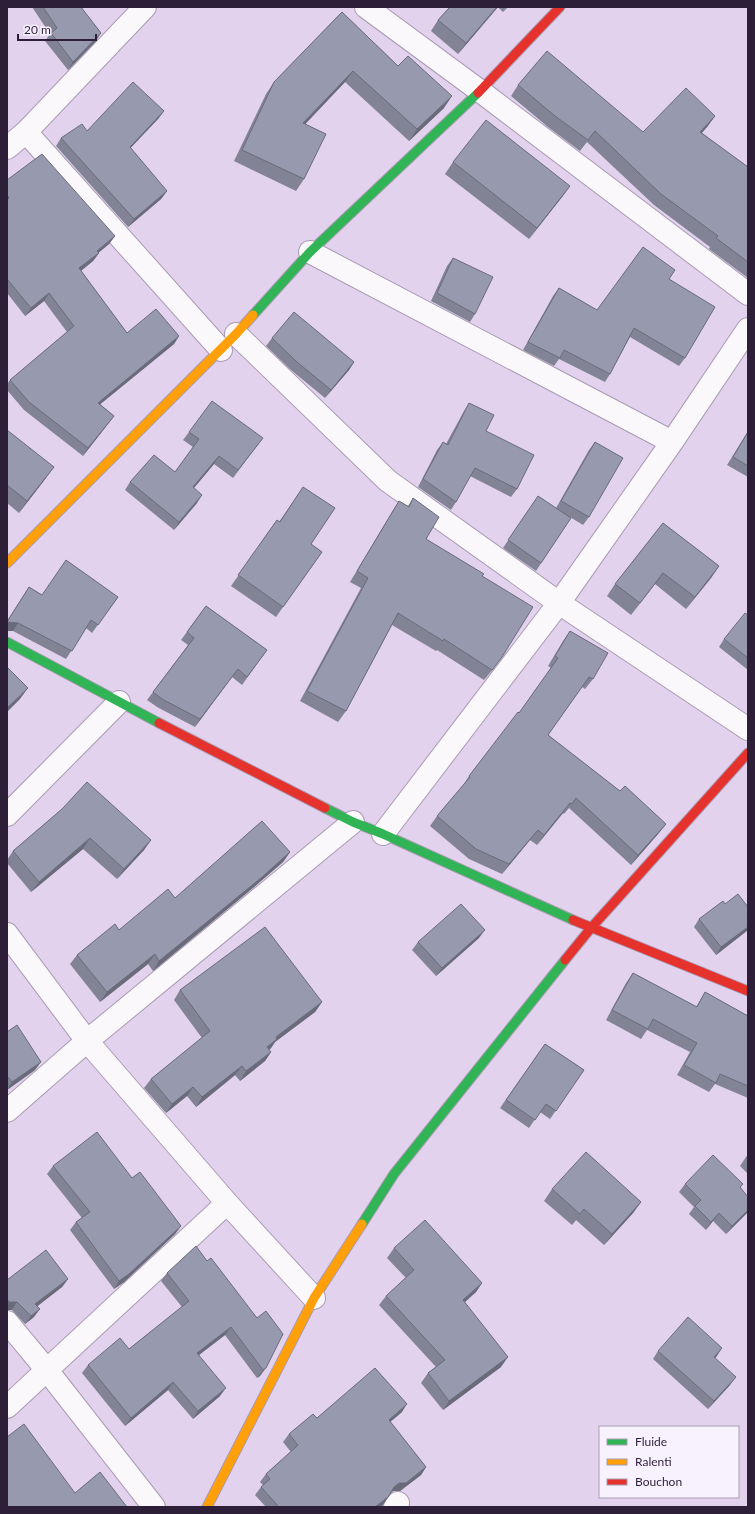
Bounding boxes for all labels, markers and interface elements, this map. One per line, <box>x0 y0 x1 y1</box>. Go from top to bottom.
scale bar <box>18 16 96 42</box>
text: 20 m <box>24 22 51 37</box>
legend <box>599 1426 739 1498</box>
text: Fluide <box>635 1434 667 1449</box>
text: Ralenti <box>635 1454 672 1469</box>
text: Bouchon <box>635 1474 682 1489</box>

